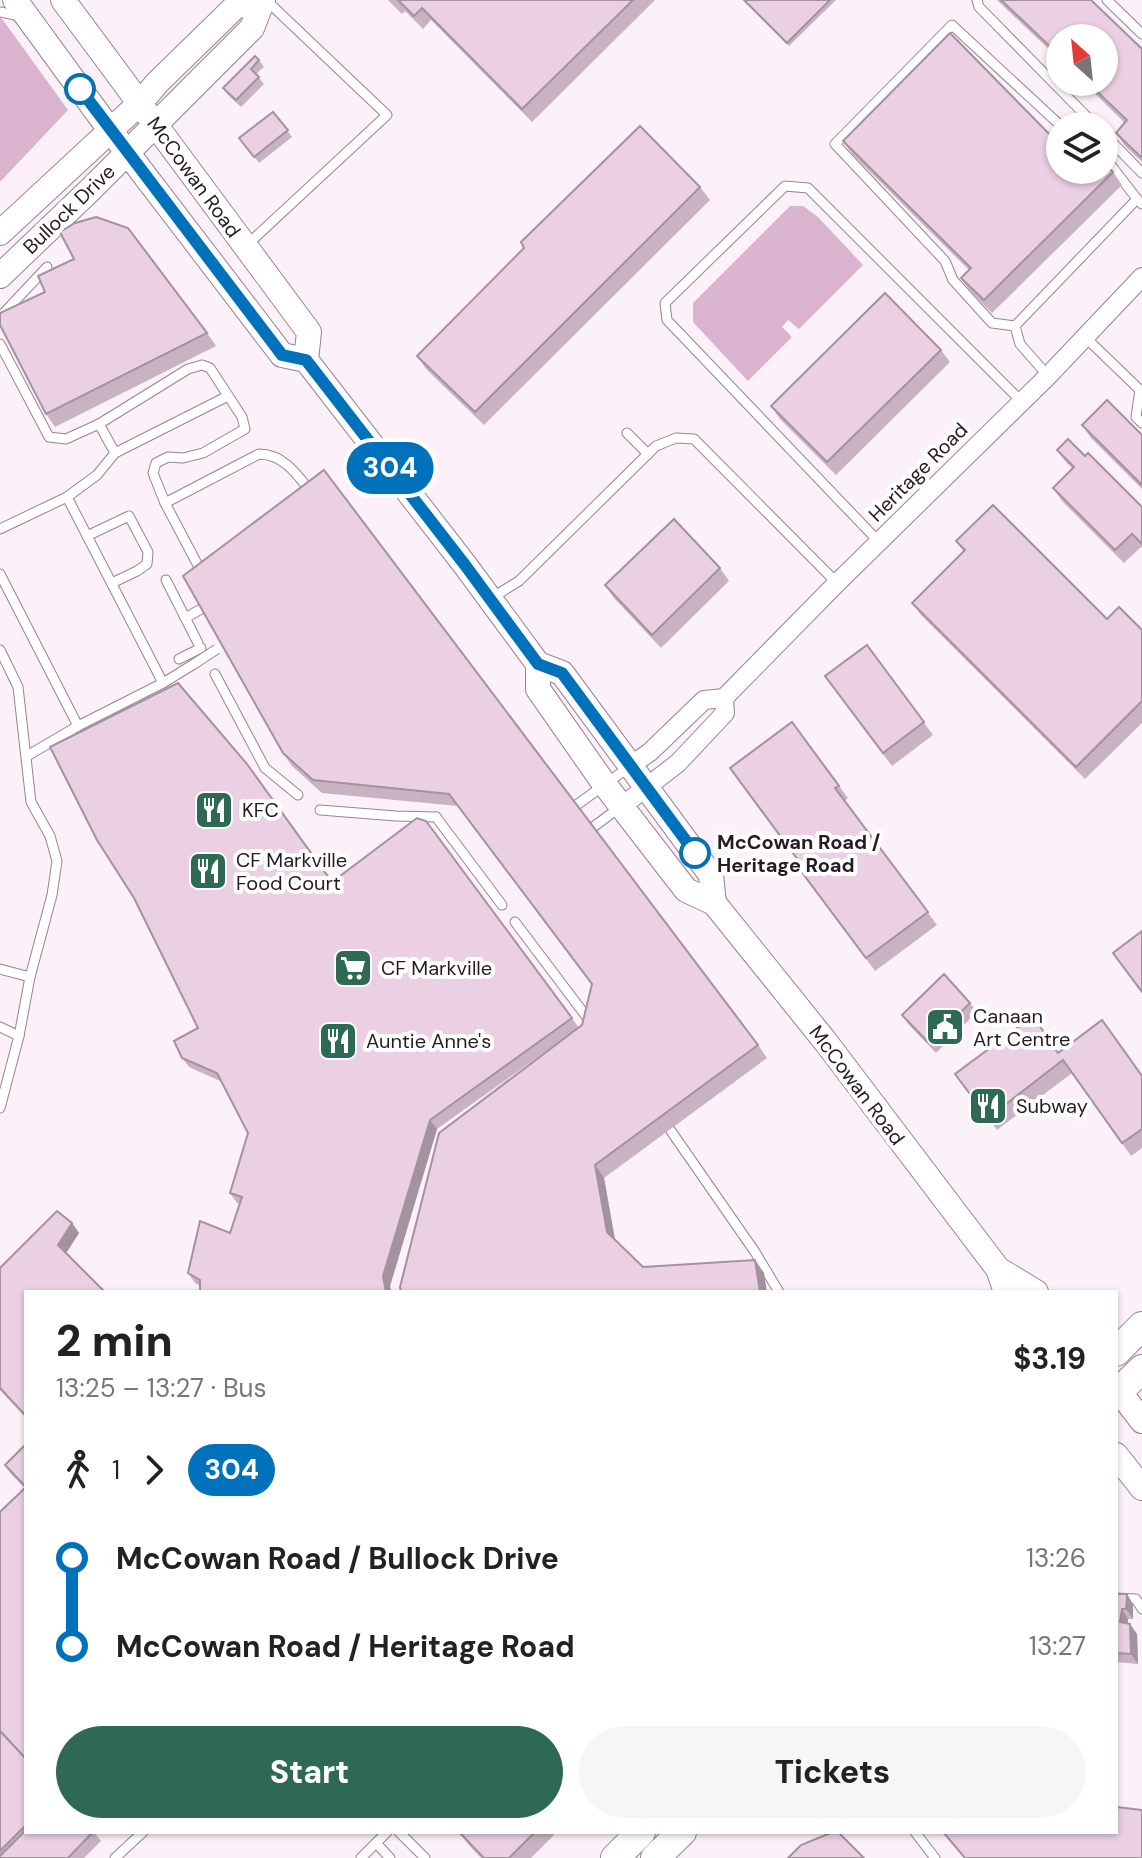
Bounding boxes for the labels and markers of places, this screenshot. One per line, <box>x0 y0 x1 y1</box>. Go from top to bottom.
unlabelled marker <box>65 74 95 104</box>
restaurant icon: KFC <box>193 789 235 831</box>
place label: KFC <box>242 797 279 823</box>
place label: McCowan Road / Heritage Road <box>717 829 881 878</box>
marker: McCowan Road / Heritage Road <box>680 838 710 868</box>
place label: CF Markville Food Court <box>236 847 347 896</box>
restaurant icon: CF Markville Food Court <box>187 850 229 892</box>
supermarket icon: CF Markville <box>332 947 374 989</box>
place label: CF Markville <box>381 955 492 981</box>
place label: Canaan Art Centre <box>973 1003 1070 1052</box>
public building icon: Canaan Art Centre <box>924 1006 966 1048</box>
restaurant icon: Auntie Anne's <box>317 1020 359 1062</box>
place label: Auntie Anne's <box>366 1028 491 1054</box>
restaurant icon: Subway <box>967 1085 1009 1127</box>
place label: Subway <box>1016 1093 1088 1119</box>

